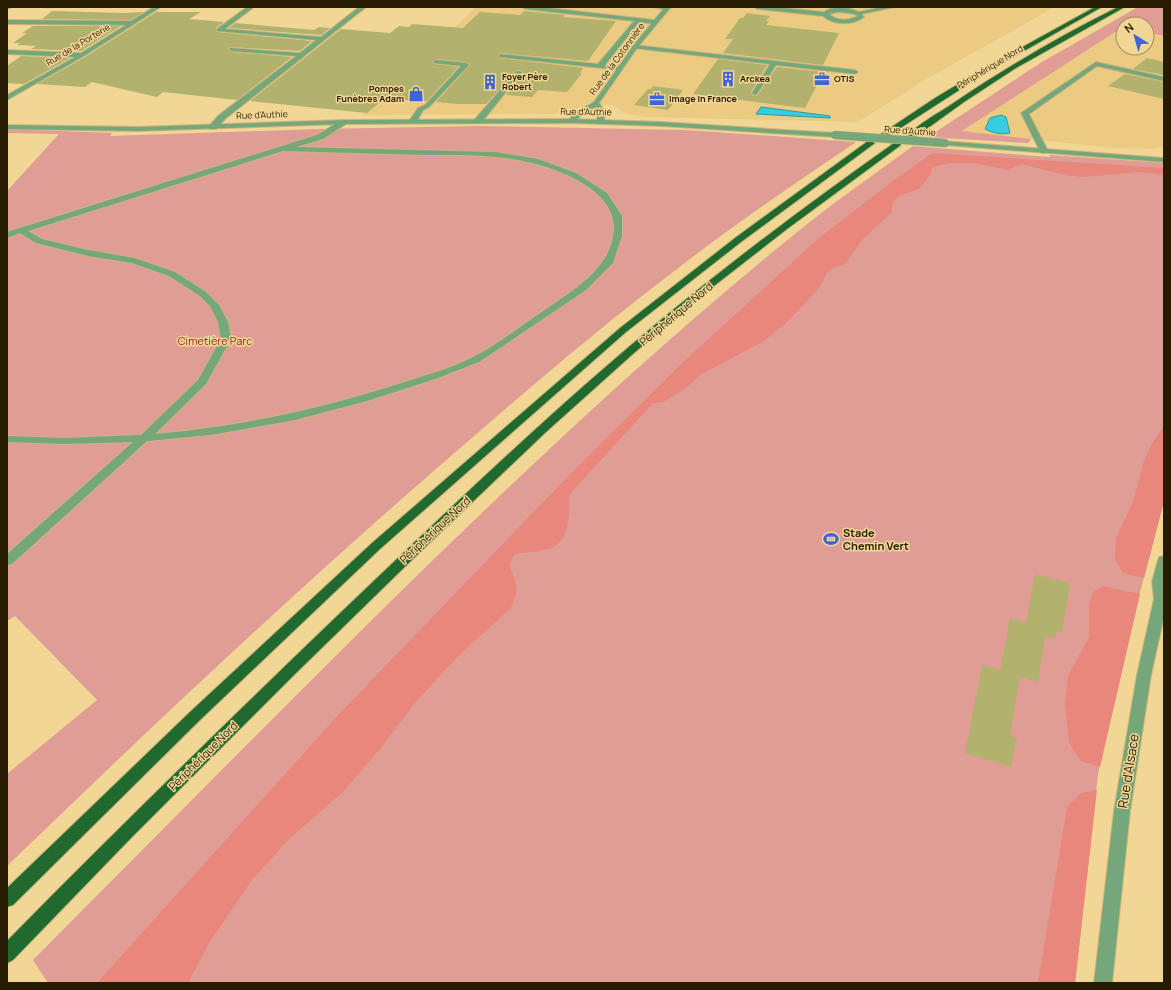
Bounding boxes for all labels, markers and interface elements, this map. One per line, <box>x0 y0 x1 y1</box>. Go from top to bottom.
north arrow <box>1115 16 1155 56</box>
text: N <box>1121 19 1136 36</box>
street label: Rue de la Porterie <box>43 20 112 69</box>
street label: Rue de la Cotonnière <box>586 20 647 97</box>
street label: Périphérique Nord <box>954 42 1025 91</box>
place label: Foyer Père Robert <box>502 70 548 93</box>
building icon: Arckea <box>719 70 737 88</box>
office icon: OTIS <box>813 70 831 88</box>
place label: Arckea <box>740 72 770 85</box>
place label: OTIS <box>834 72 855 85</box>
building icon: Foyer Père Robert <box>481 73 499 91</box>
place label: Pompes Funèbres Adam <box>337 82 404 105</box>
shop icon: Pompes Funèbres Adam <box>407 85 425 103</box>
office icon: Image in France <box>648 90 666 108</box>
place label: Image in France <box>669 92 737 105</box>
street label: Rue d'Authie <box>560 105 612 118</box>
street label: Rue d'Authie <box>236 107 288 122</box>
street label: Rue d'Authie <box>884 122 936 139</box>
street label: Périphérique Nord <box>636 278 716 349</box>
park label: Cimetière Parc <box>178 333 252 348</box>
street label: Périphérique Nord <box>396 493 473 566</box>
place label: Stade Chemin Vert <box>843 525 909 553</box>
sports icon: Stade Chemin Vert <box>822 530 840 548</box>
street label: Périphérique Nord <box>165 718 240 793</box>
street label: Rue d'Alsace <box>1113 732 1143 809</box>

